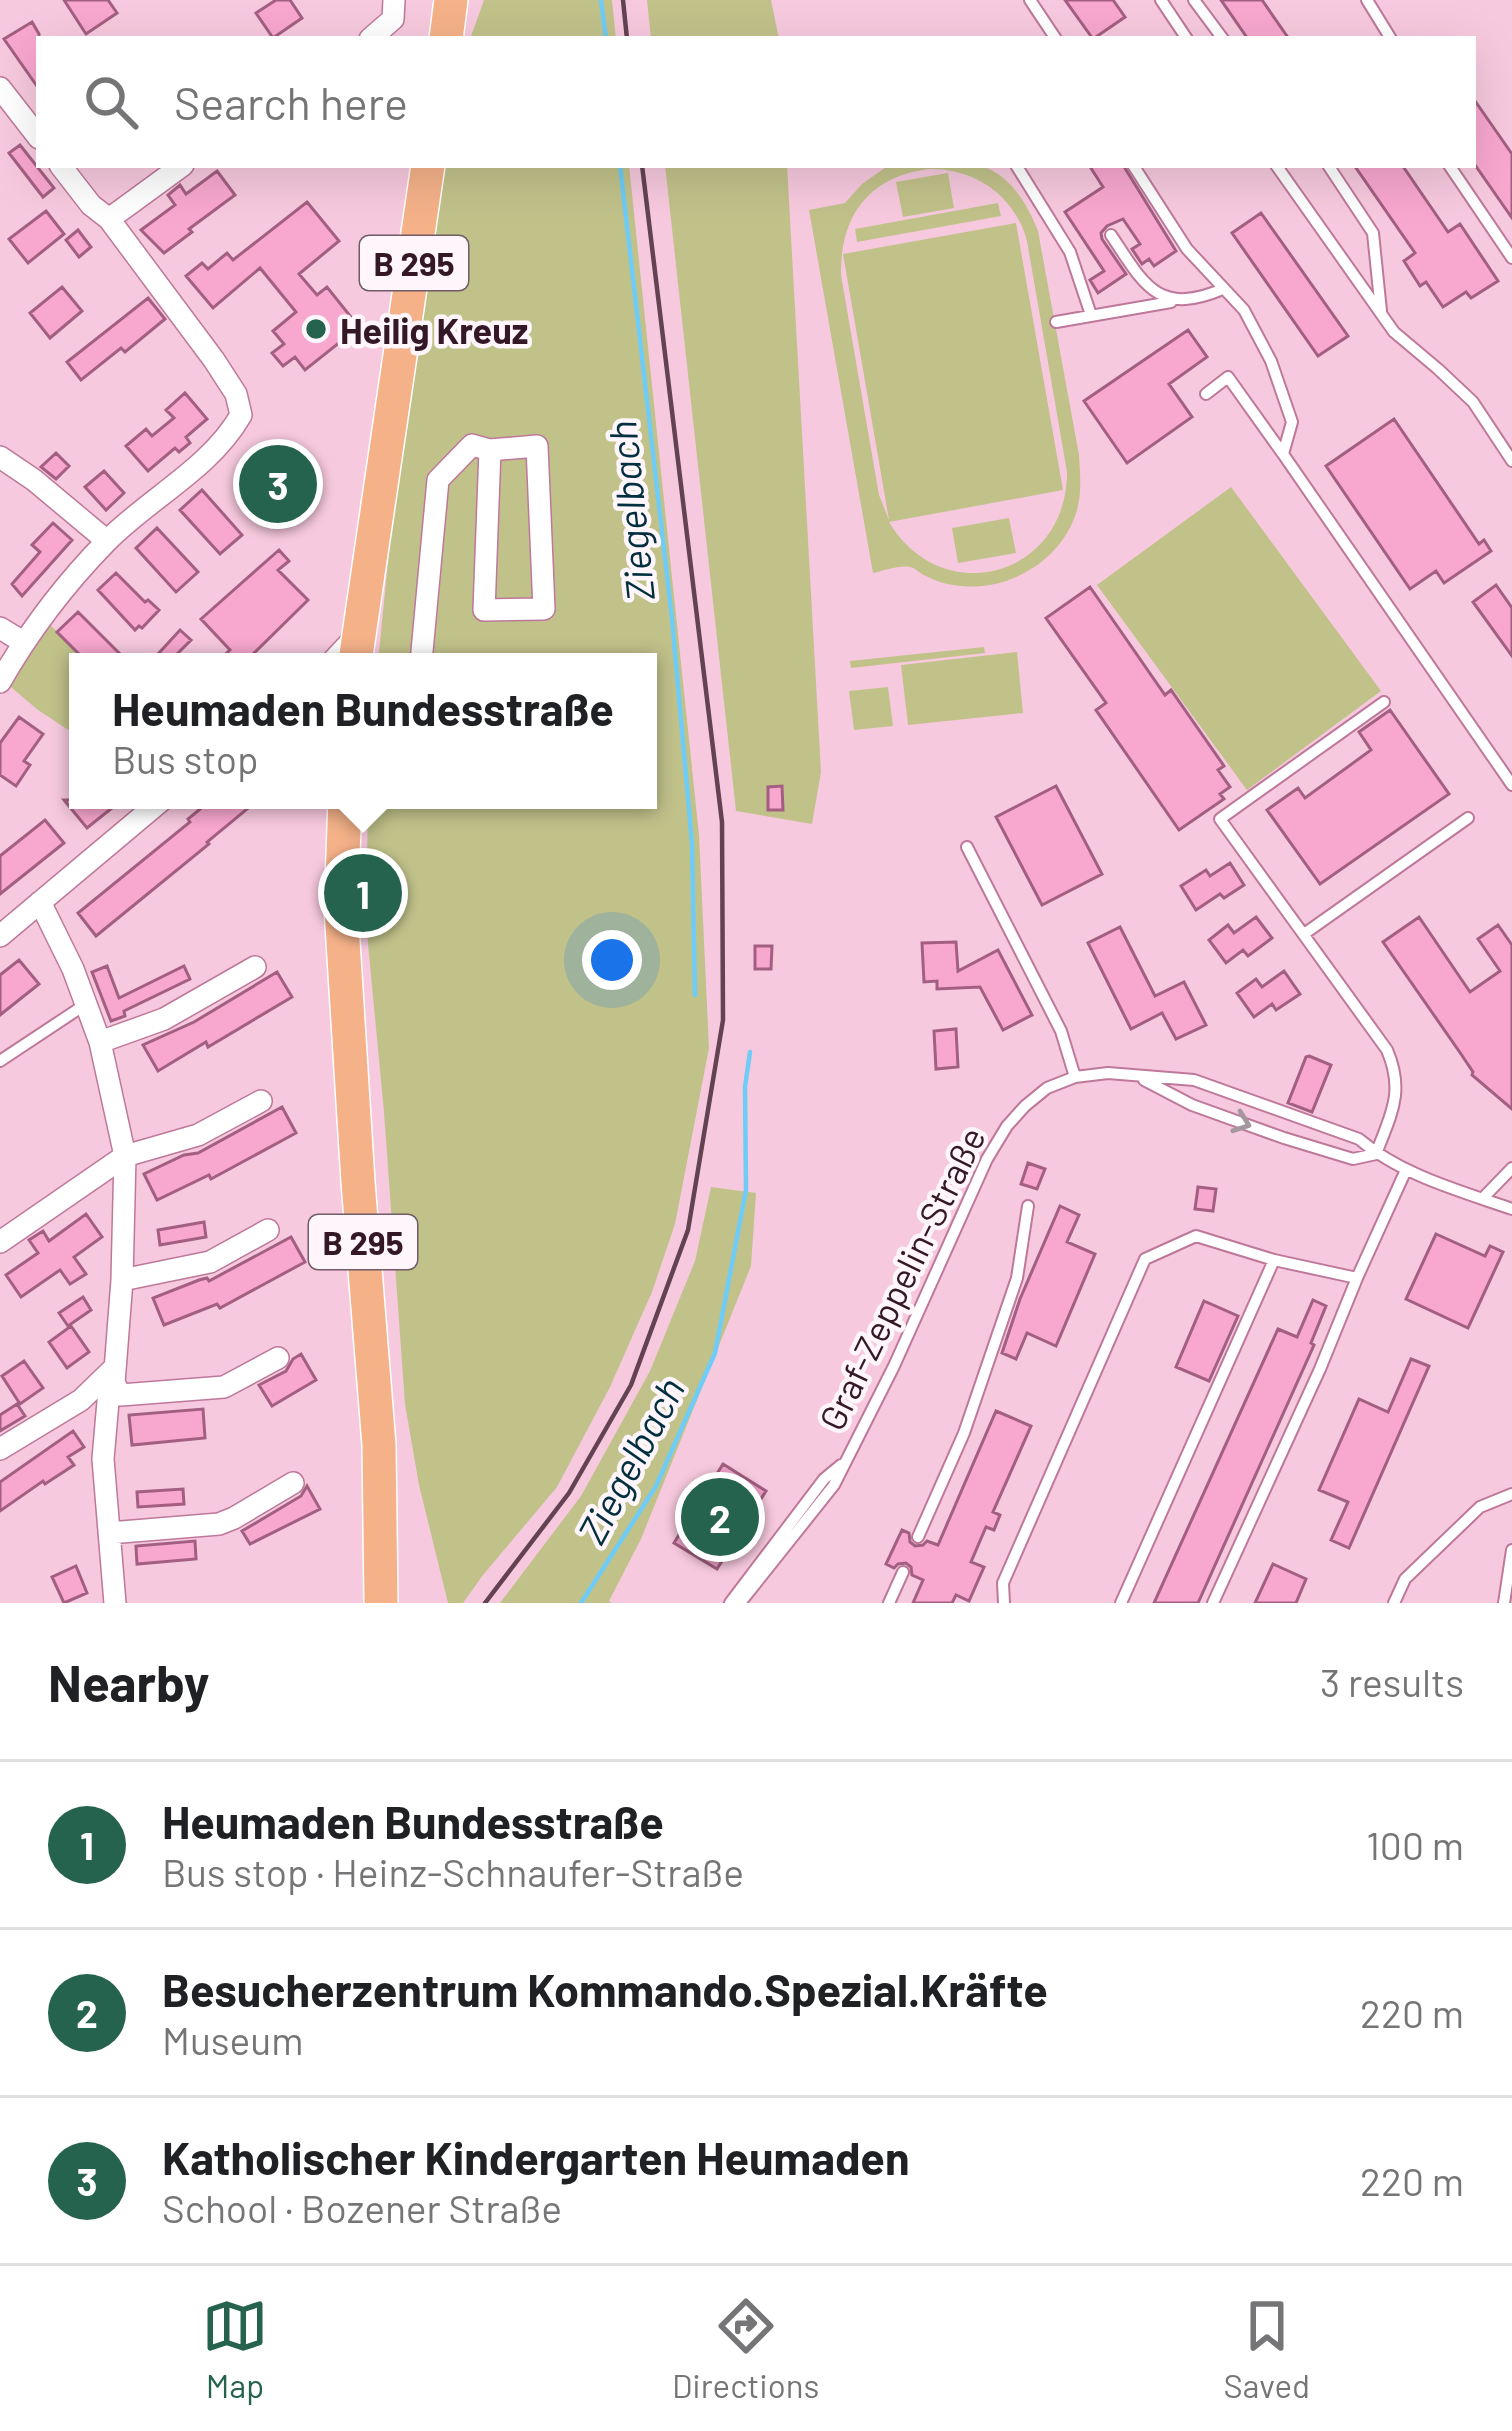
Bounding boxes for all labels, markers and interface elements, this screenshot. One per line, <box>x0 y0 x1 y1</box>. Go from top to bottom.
search box <box>36 36 1476 168</box>
icon: search <box>78 69 144 135</box>
text: Search here <box>174 75 408 129</box>
road number: B 295 <box>360 236 468 290</box>
place label: Heilig Kreuz <box>340 308 528 351</box>
marker: Heilig Kreuz <box>303 316 329 342</box>
water label: Ziegelbach <box>597 419 663 603</box>
pin: 3 <box>239 439 317 529</box>
popup <box>69 653 657 809</box>
text: Heumaden Bundesstraße <box>112 681 614 735</box>
text: Bus stop <box>112 735 259 782</box>
pin: 1 <box>324 848 402 938</box>
your location <box>582 930 642 990</box>
one-way arrow <box>1231 1109 1252 1133</box>
street label: Graf-Zeppelin-Straße <box>809 1119 993 1437</box>
road number: B 295 <box>309 1215 417 1269</box>
water label: Ziegelbach <box>567 1369 693 1551</box>
pin: 2 <box>681 1472 759 1562</box>
text: Nearby <box>48 1651 209 1712</box>
text: 3 results <box>1320 1658 1464 1705</box>
text: Heumaden Bundesstraße <box>162 1794 664 1848</box>
text: 1 <box>80 1821 94 1868</box>
text: 100 m <box>1366 1821 1464 1868</box>
text: Bus stop · Heinz-Schnaufer-Straße <box>162 1848 744 1895</box>
text: Besucherzentrum Kommando.Spezial.Kräfte <box>162 1962 1048 2016</box>
text: 2 <box>76 1989 98 2036</box>
text: 220 m <box>1360 1989 1464 2036</box>
text: Museum <box>162 2016 304 2063</box>
text: Katholischer Kindergarten Heumaden <box>162 2130 910 2184</box>
text: 3 <box>76 2157 98 2204</box>
text: 220 m <box>1360 2157 1464 2204</box>
text: School · Bozener Straße <box>162 2184 562 2231</box>
tab: Map <box>202 2293 268 2405</box>
tab: Directions <box>672 2293 819 2405</box>
tab: Saved <box>1223 2293 1310 2405</box>

